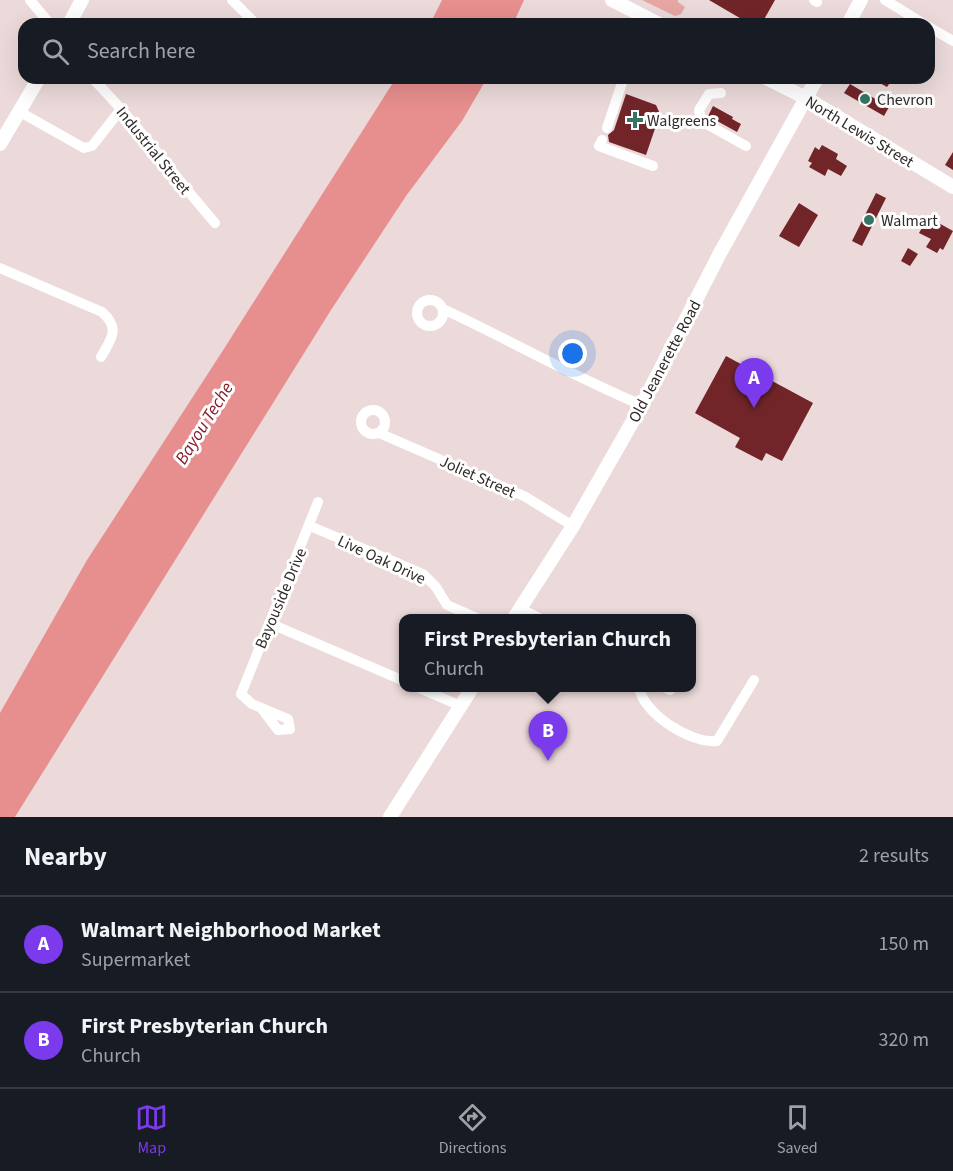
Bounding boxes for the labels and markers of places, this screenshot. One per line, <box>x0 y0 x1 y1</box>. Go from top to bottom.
place label: Chevron <box>877 89 933 111</box>
marker: Chevron <box>858 92 872 106</box>
place label: Walgreens <box>647 110 717 132</box>
marker: Walgreens <box>628 113 642 127</box>
place label: Walmart <box>881 210 938 232</box>
marker: Walmart <box>862 213 876 227</box>
pin: A <box>734 358 774 408</box>
pin: B <box>528 712 568 761</box>

